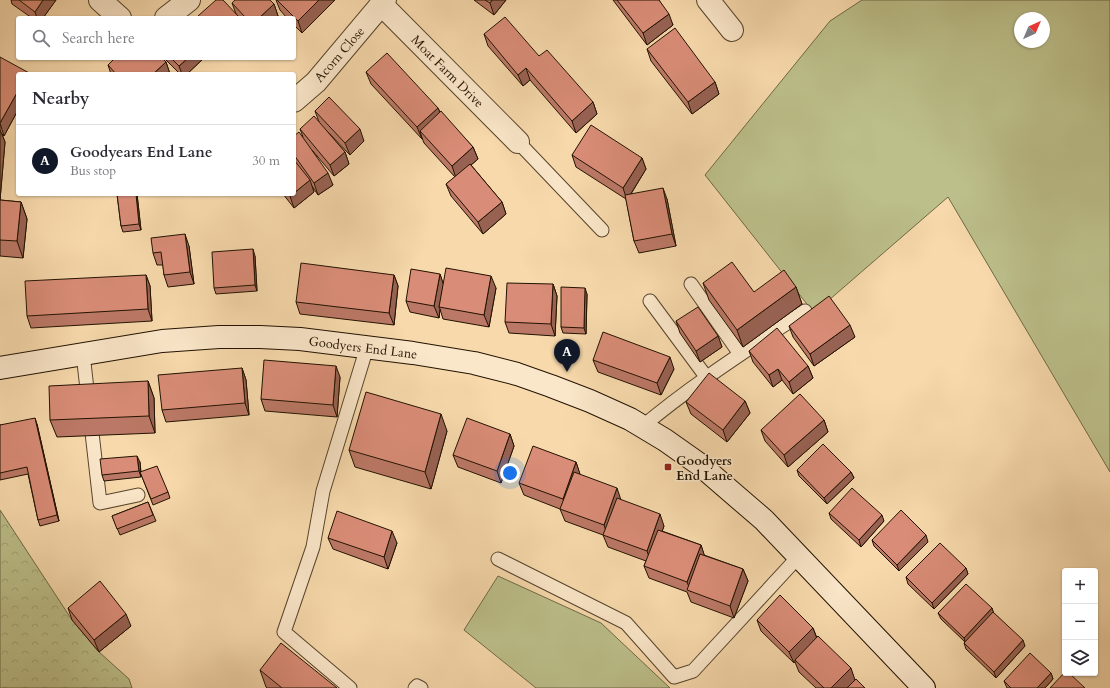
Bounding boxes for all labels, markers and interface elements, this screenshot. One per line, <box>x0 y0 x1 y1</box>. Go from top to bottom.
north arrow <box>1014 12 1050 48</box>
search box <box>16 16 296 60</box>
street label: Acorn Close <box>311 23 369 86</box>
icon: search <box>30 27 52 49</box>
text: Search here <box>62 28 135 48</box>
street label: Moat Farm Drive <box>407 31 488 112</box>
text: Nearby <box>32 87 89 110</box>
text: Goodyears End Lane <box>70 142 212 162</box>
text: A <box>40 152 50 170</box>
text: 30 m <box>252 152 280 170</box>
text: Bus stop <box>70 162 116 180</box>
street label: Goodyers End Lane <box>308 332 418 364</box>
pin: A <box>554 339 580 372</box>
place label: Goodyers End Lane <box>676 452 733 485</box>
marker: Goodyers End Lane <box>663 462 673 472</box>
your location <box>500 463 520 483</box>
map controls <box>1062 568 1098 676</box>
button: + <box>1062 568 1098 604</box>
button: − <box>1062 604 1098 640</box>
button: layers <box>1062 640 1098 676</box>

